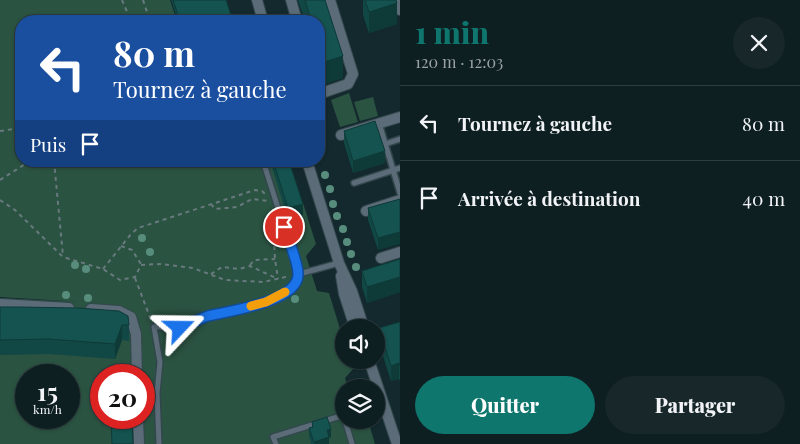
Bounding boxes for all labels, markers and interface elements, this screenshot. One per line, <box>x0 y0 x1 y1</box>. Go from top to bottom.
text: 1 min <box>415 12 489 52</box>
button: close <box>733 17 785 69</box>
text: 80 m <box>113 29 195 76</box>
icon: left <box>30 35 95 100</box>
text: 120 m · 12:03 <box>415 51 503 72</box>
text: Tournez à gauche <box>113 74 287 104</box>
icon: left <box>415 109 443 137</box>
text: Tournez à gauche <box>458 110 612 136</box>
text: 80 m <box>742 110 785 136</box>
icon: arrive <box>76 130 104 158</box>
text: Puis <box>30 131 66 157</box>
icon: arrive <box>415 184 443 212</box>
text: Arrivée à destination <box>458 185 640 211</box>
text: 40 m <box>743 185 785 211</box>
pin <box>263 206 305 248</box>
icon: arrive <box>270 213 298 241</box>
position arrow <box>153 301 205 353</box>
map controls <box>335 319 385 429</box>
button: sound <box>335 319 385 369</box>
speed limit sign: 20 <box>90 364 155 429</box>
text: 15 <box>37 374 58 407</box>
button: Quitter <box>415 376 595 434</box>
button: Partager <box>605 376 785 434</box>
button: layers <box>335 379 385 429</box>
text: km/h <box>33 401 62 417</box>

